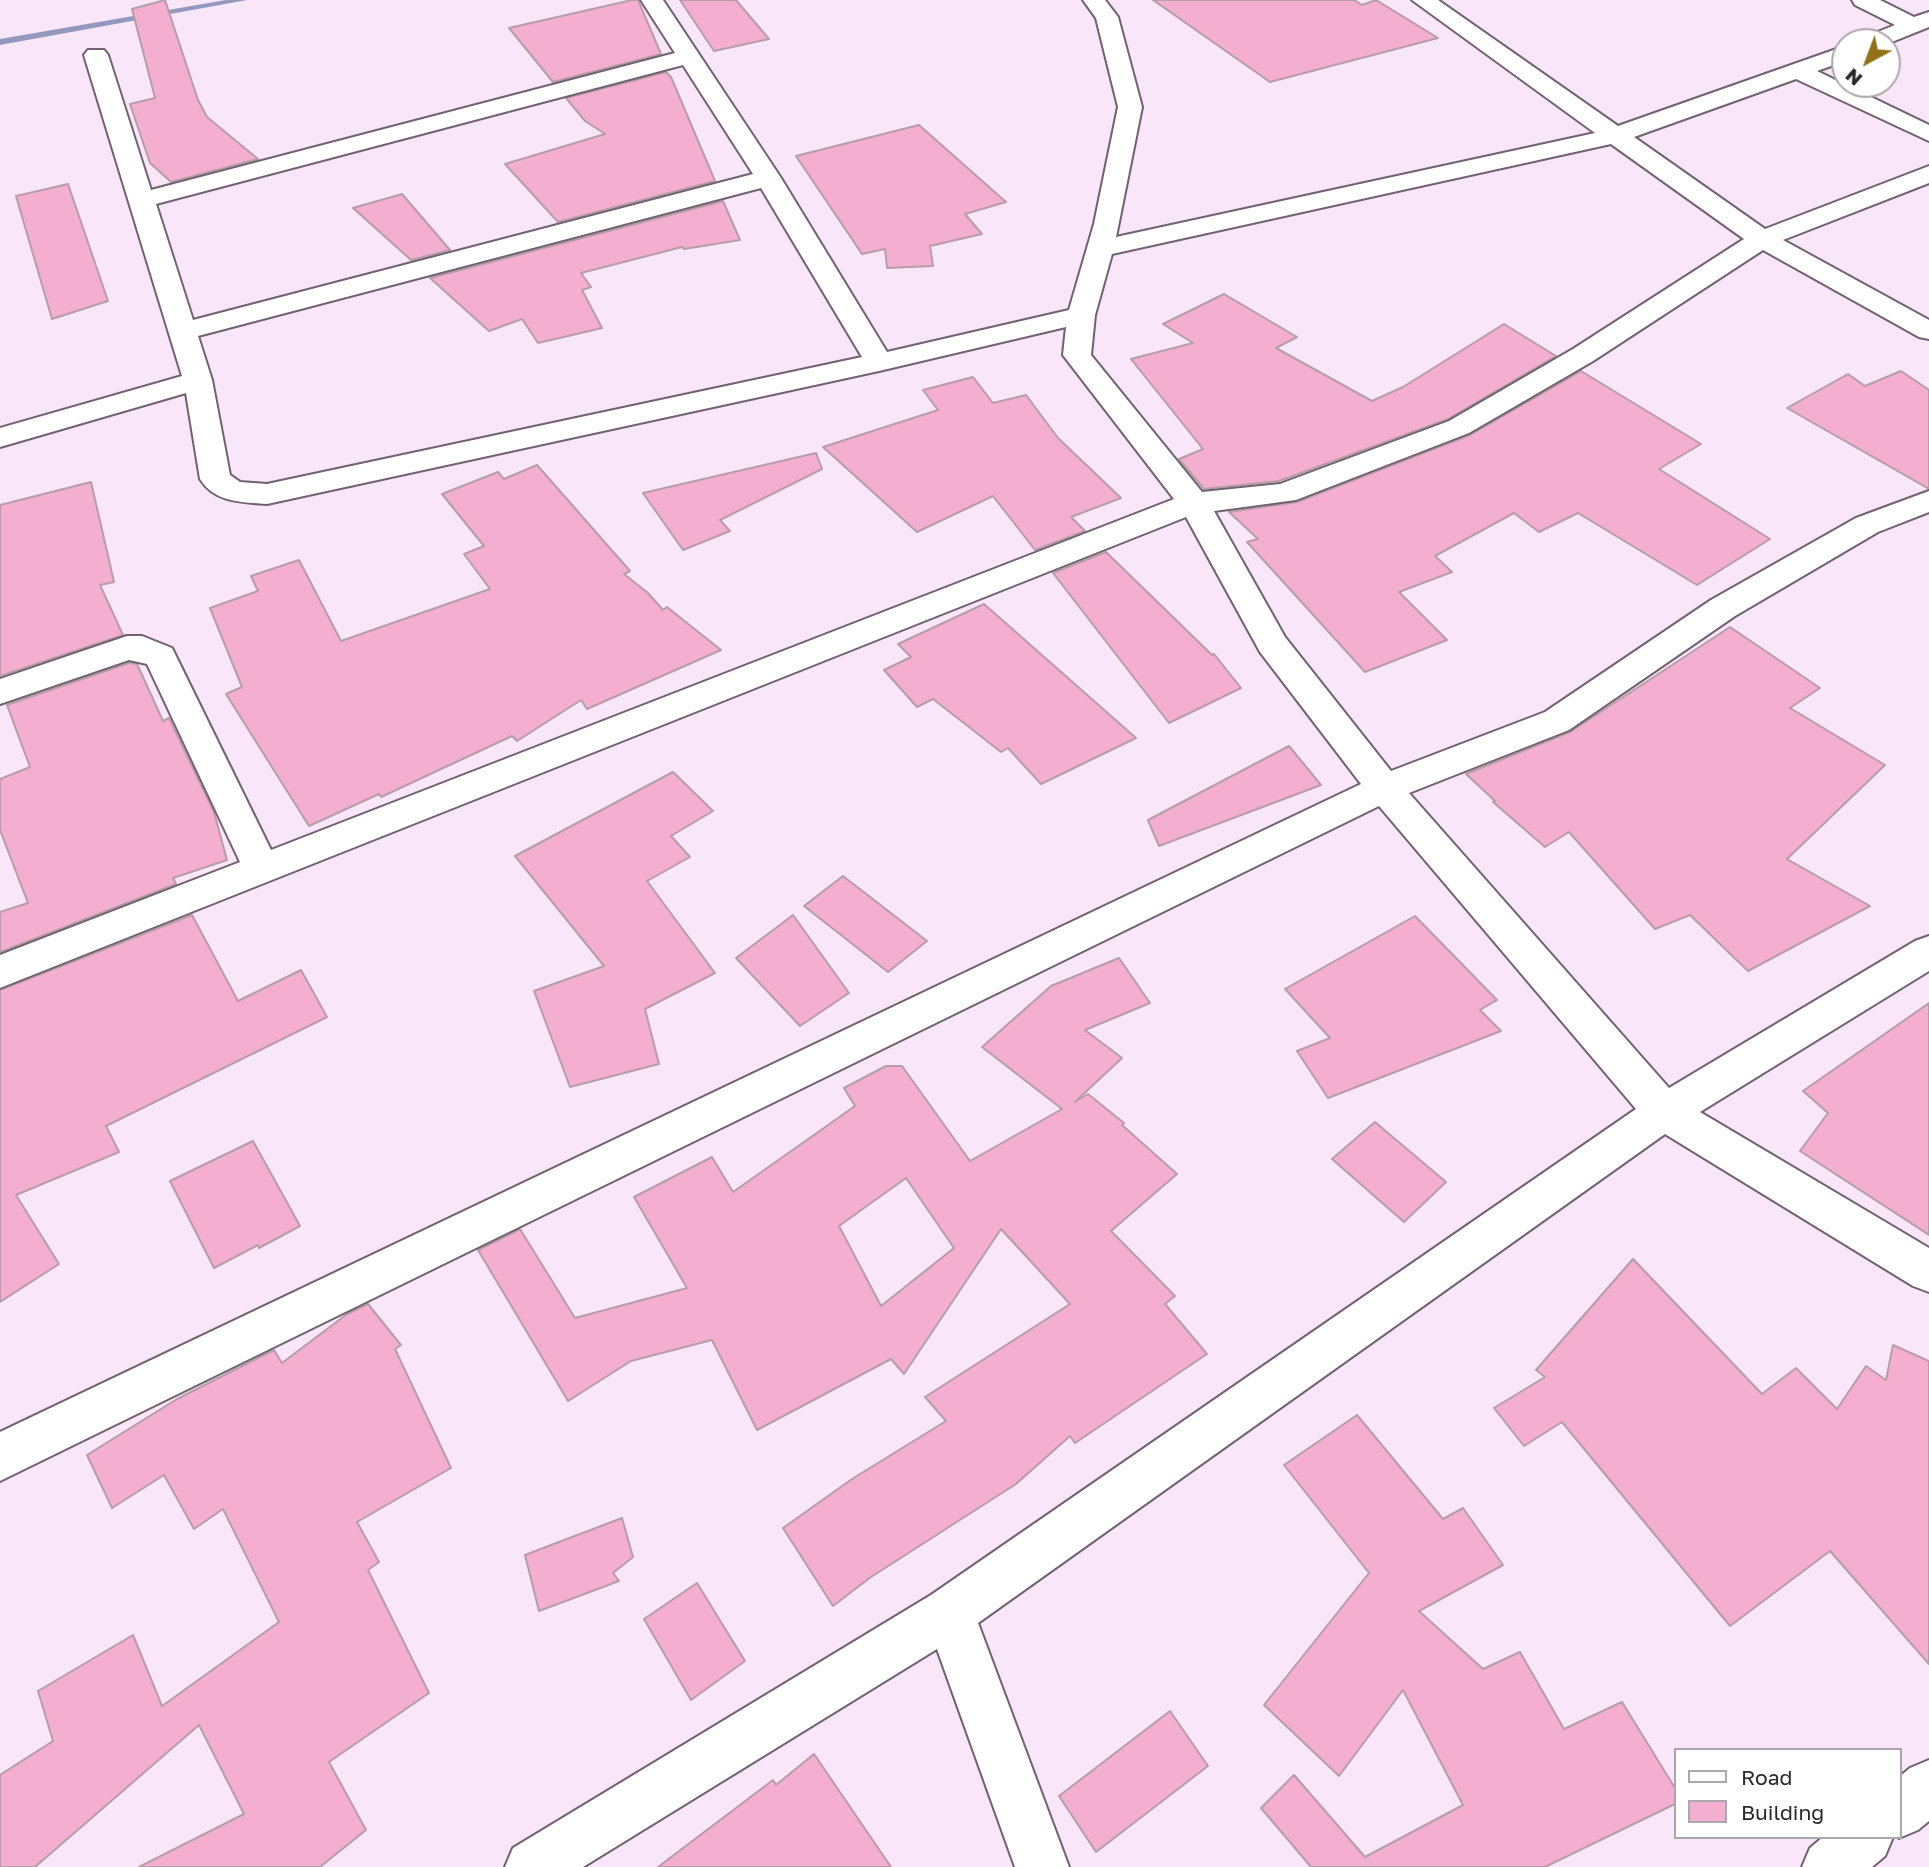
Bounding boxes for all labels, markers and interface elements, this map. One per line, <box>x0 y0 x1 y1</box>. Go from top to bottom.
north arrow <box>1831 28 1901 98</box>
text: N <box>1840 64 1866 91</box>
legend <box>1674 1748 1901 1839</box>
text: Road <box>1741 1764 1792 1790</box>
text: Building <box>1741 1799 1824 1825</box>

